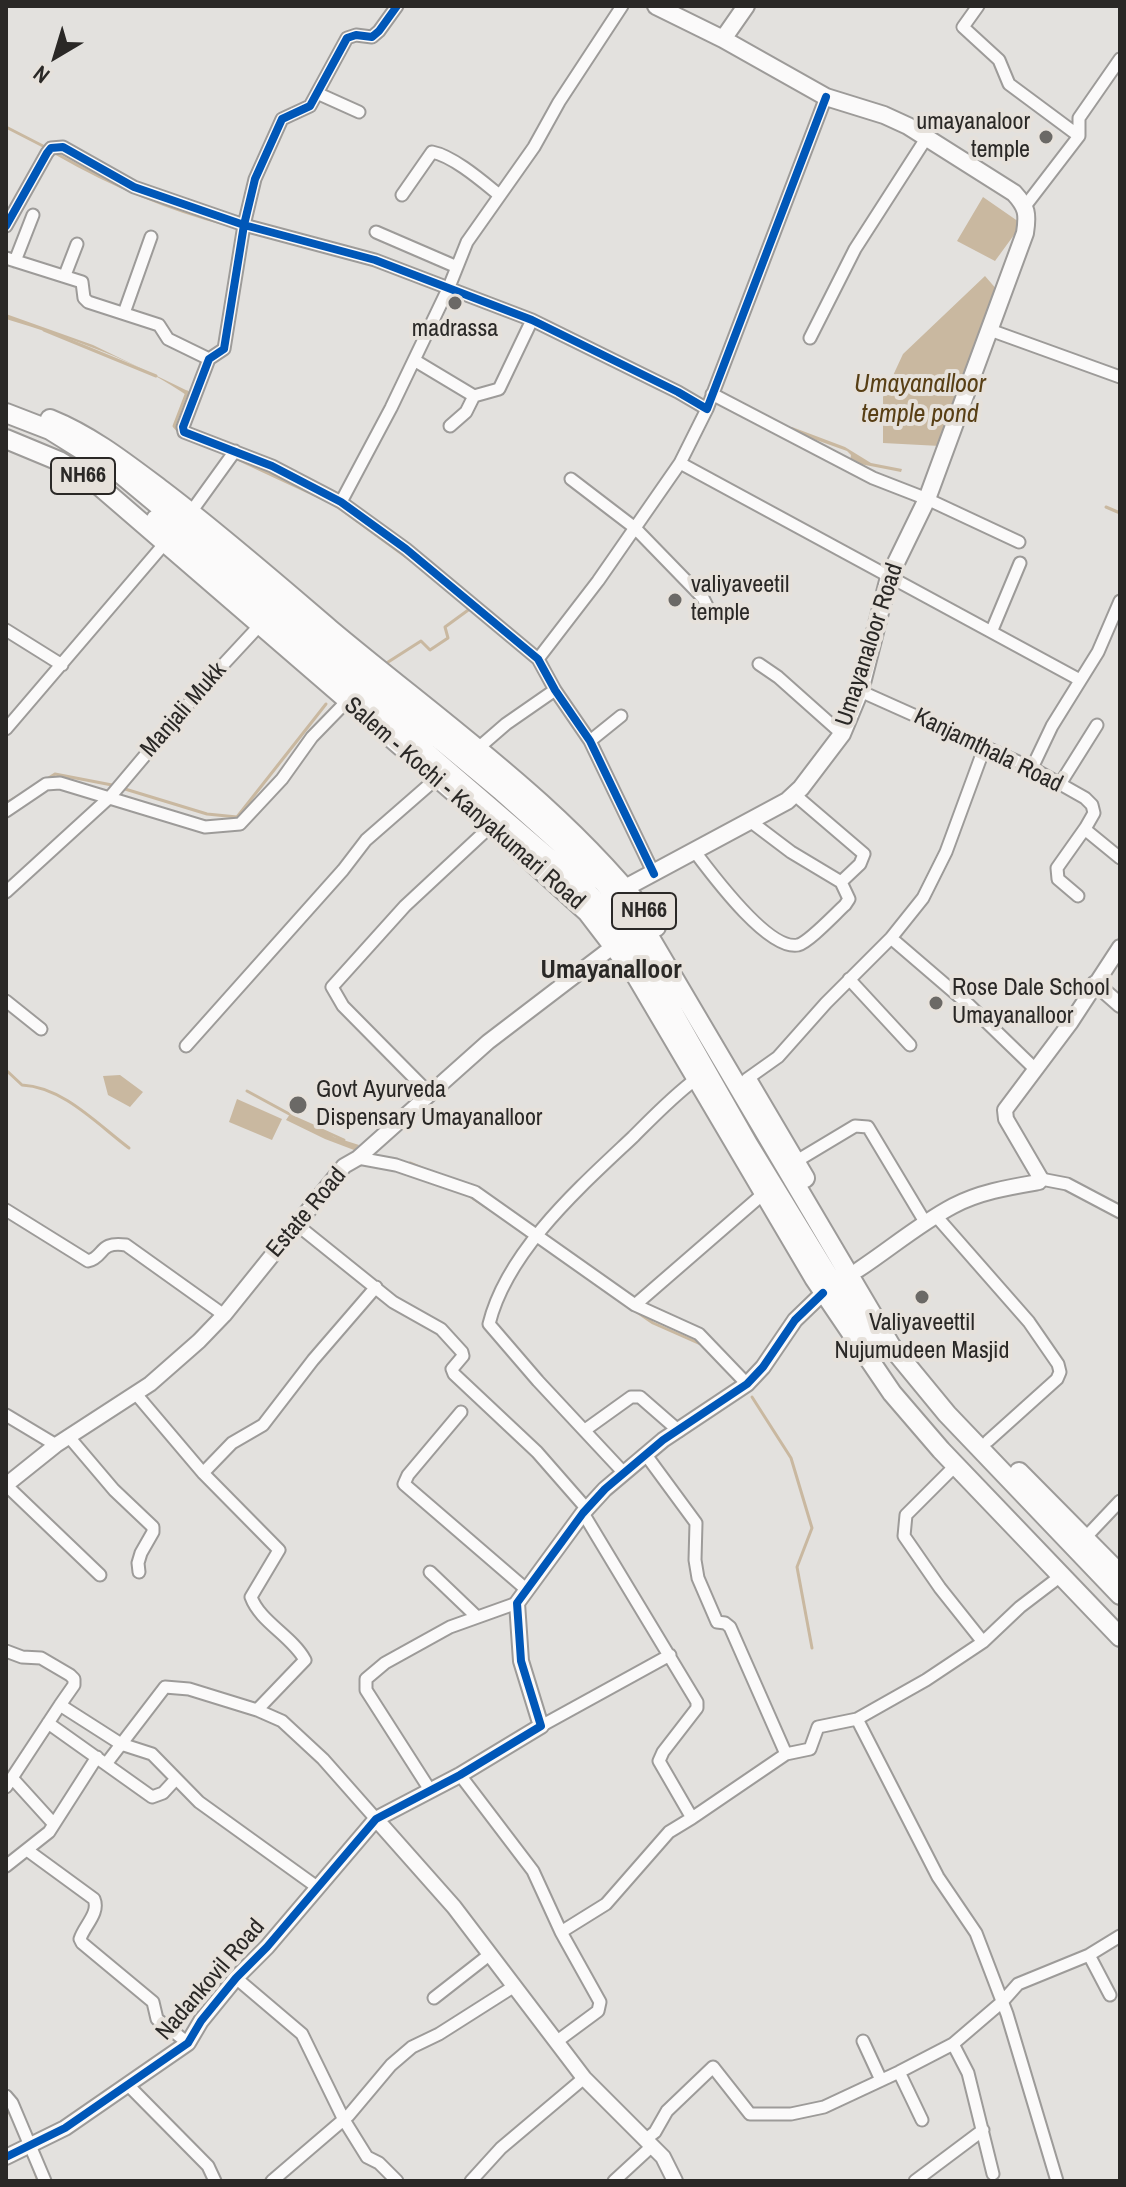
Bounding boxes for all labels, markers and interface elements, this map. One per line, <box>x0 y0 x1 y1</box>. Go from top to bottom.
north arrow <box>16 16 96 96</box>
text: N <box>27 59 56 91</box>
place label: umayanaloor temple <box>916 109 1030 165</box>
marker: umayanaloor temple <box>1037 128 1055 146</box>
marker: madrassa <box>446 294 464 312</box>
place label: madrassa <box>412 316 498 344</box>
water label: Umayanalloor temple pond <box>854 369 986 430</box>
road number: NH66 <box>51 458 115 494</box>
street label: Umayanaloor Road <box>830 560 910 730</box>
place label: valiyaveetil temple <box>691 572 789 628</box>
marker: valiyaveetil temple <box>666 591 684 609</box>
street label: Manjali Mukk <box>135 657 233 763</box>
street label: Salem - Kochi - Kanyakumari Road <box>338 692 590 916</box>
street label: Kanjamthala Road <box>909 703 1067 799</box>
road number: NH66 <box>612 893 676 929</box>
district label: Umayanalloor <box>541 955 681 987</box>
place label: Rose Dale School Umayanalloor <box>952 975 1110 1031</box>
marker: Rose Dale School Umayanalloor <box>927 994 945 1012</box>
place label: Govt Ayurveda Dispensary Umayanalloor <box>316 1077 542 1133</box>
marker: Govt Ayurveda Dispensary Umayanalloor <box>287 1094 309 1116</box>
street label: Estate Road <box>261 1162 353 1264</box>
marker: Valiyaveettil Nujumudeen Masjid <box>913 1288 931 1306</box>
place label: Valiyaveettil Nujumudeen Masjid <box>834 1310 1010 1366</box>
street label: Nadankovil Road <box>151 1914 271 2046</box>

